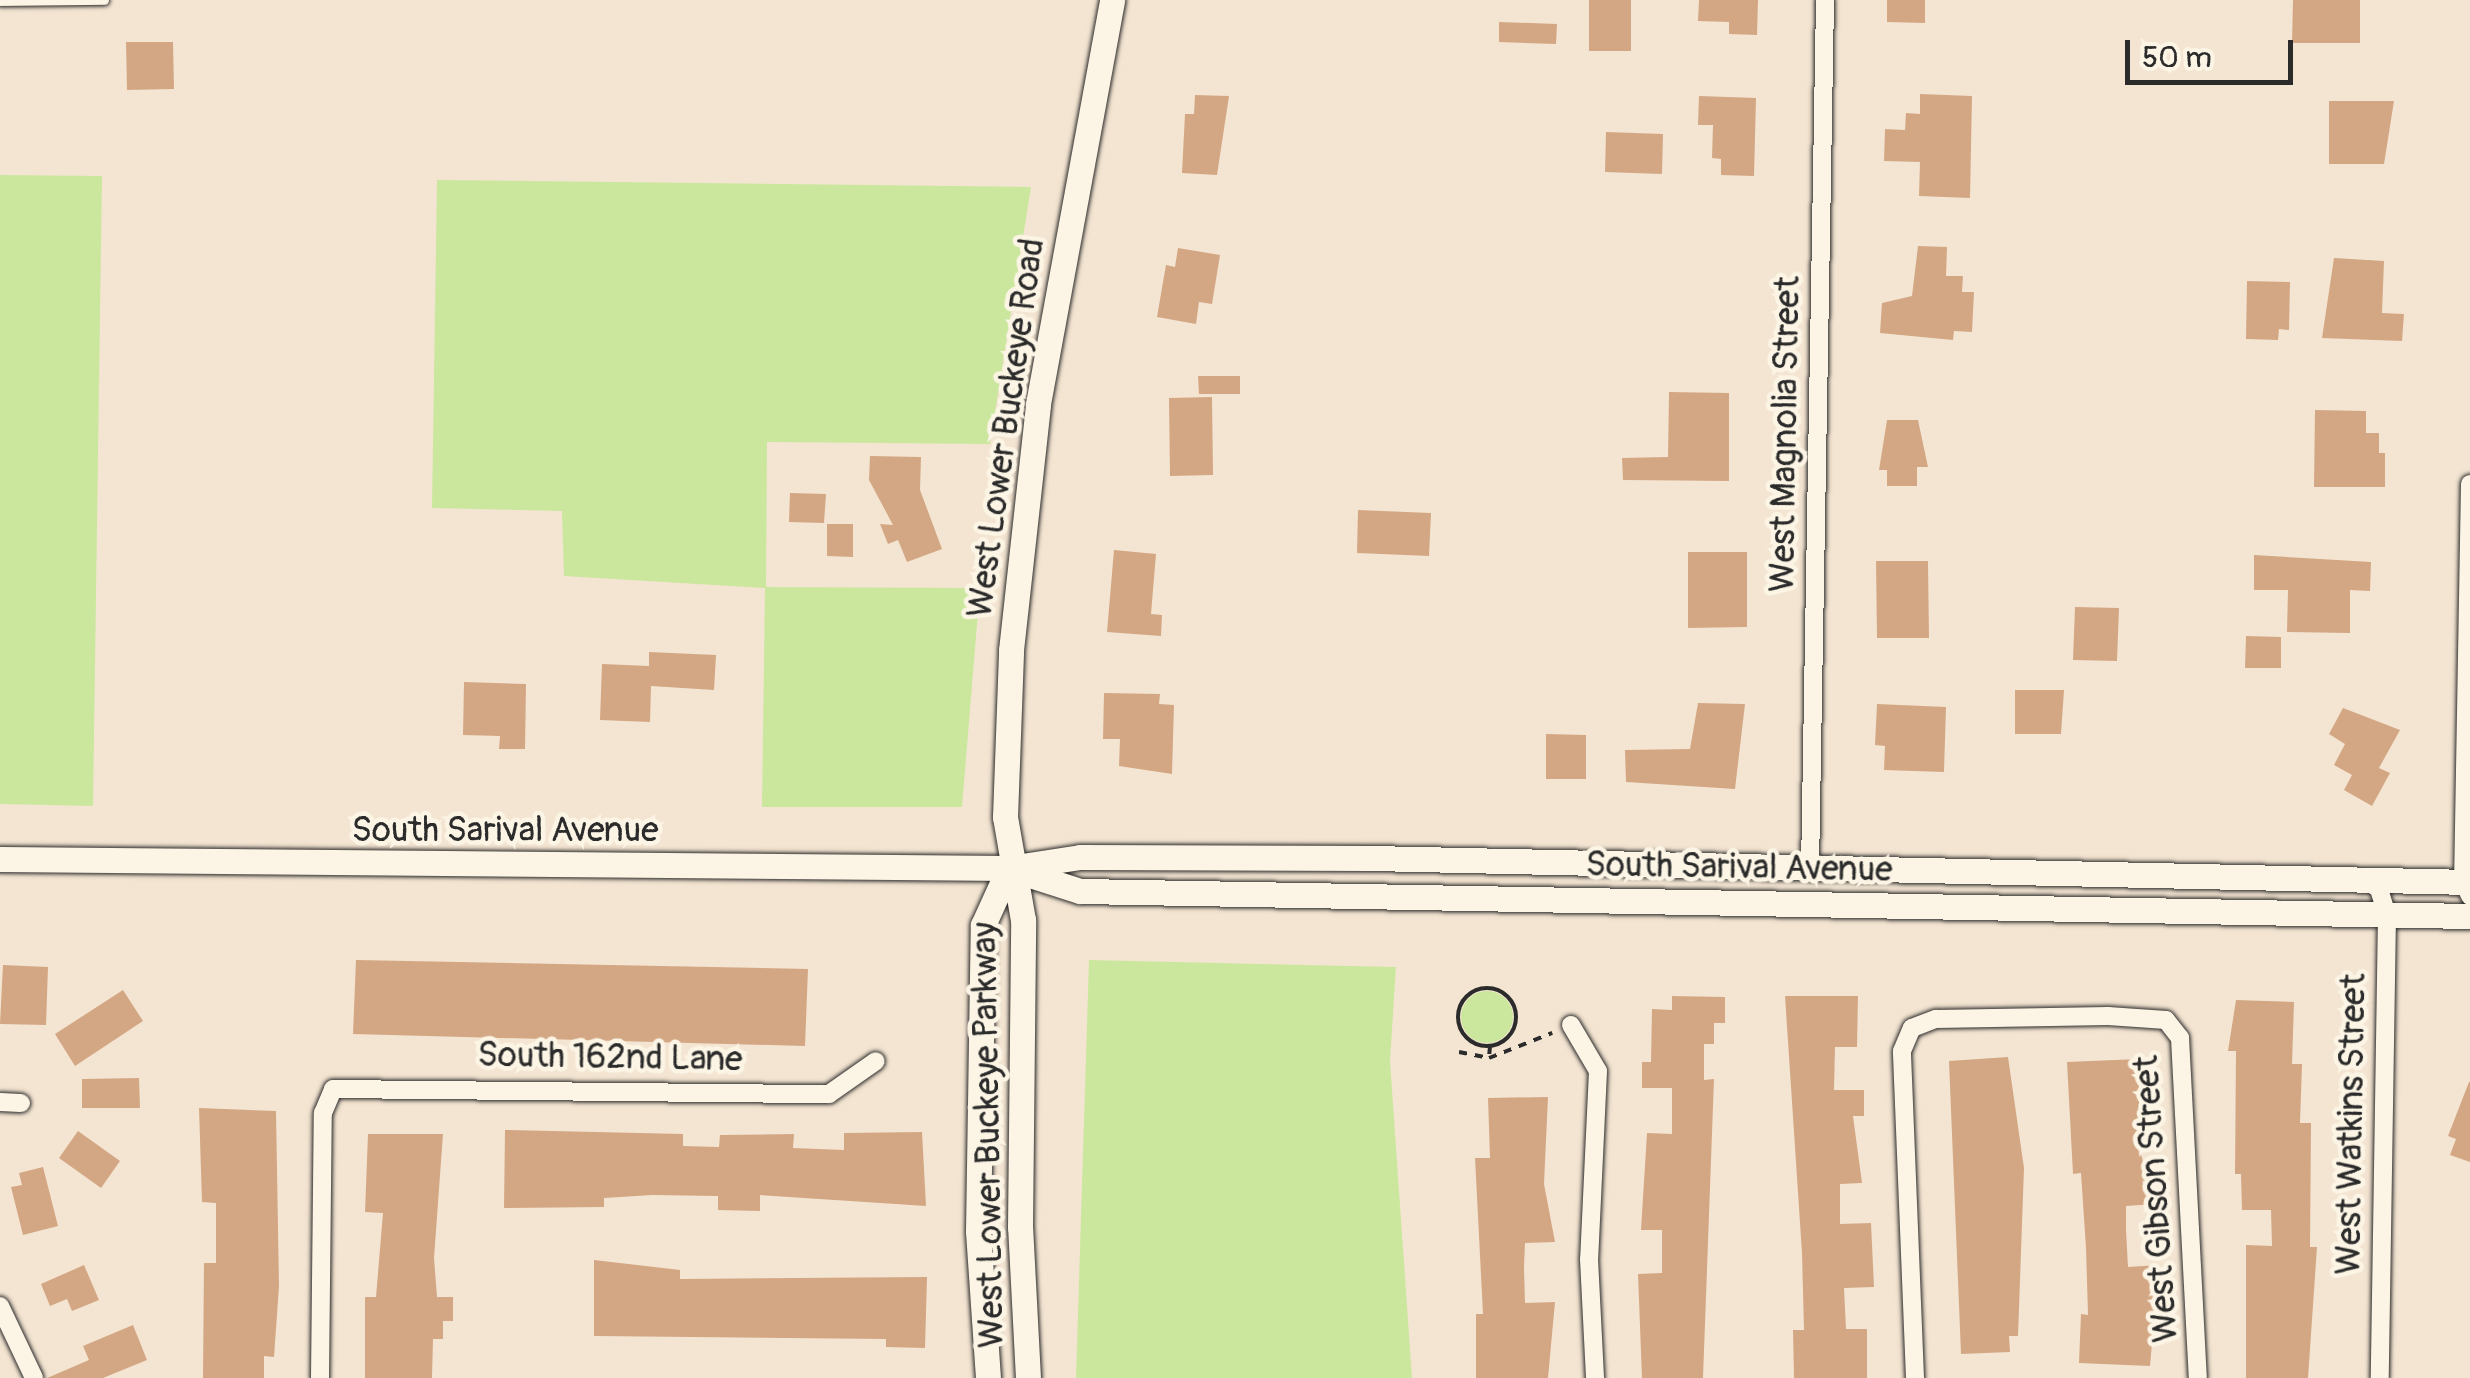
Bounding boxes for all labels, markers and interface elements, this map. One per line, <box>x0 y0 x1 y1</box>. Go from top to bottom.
scale bar <box>2130 20 2298 82</box>
text: 50 m <box>2142 39 2212 76</box>
street label: West Lower Buckeye Road <box>959 236 1053 620</box>
street label: West Magnolia Street <box>1761 276 1809 592</box>
street label: South Sarival Avenue <box>352 809 658 851</box>
street label: South Sarival Avenue <box>1585 843 1893 891</box>
street label: West Lower Buckeye Parkway <box>963 922 1013 1348</box>
street label: West Watkins Street <box>2327 973 2375 1275</box>
street label: South 162nd Lane <box>477 1034 743 1080</box>
street label: West Gibson Street <box>2125 1054 2187 1344</box>

